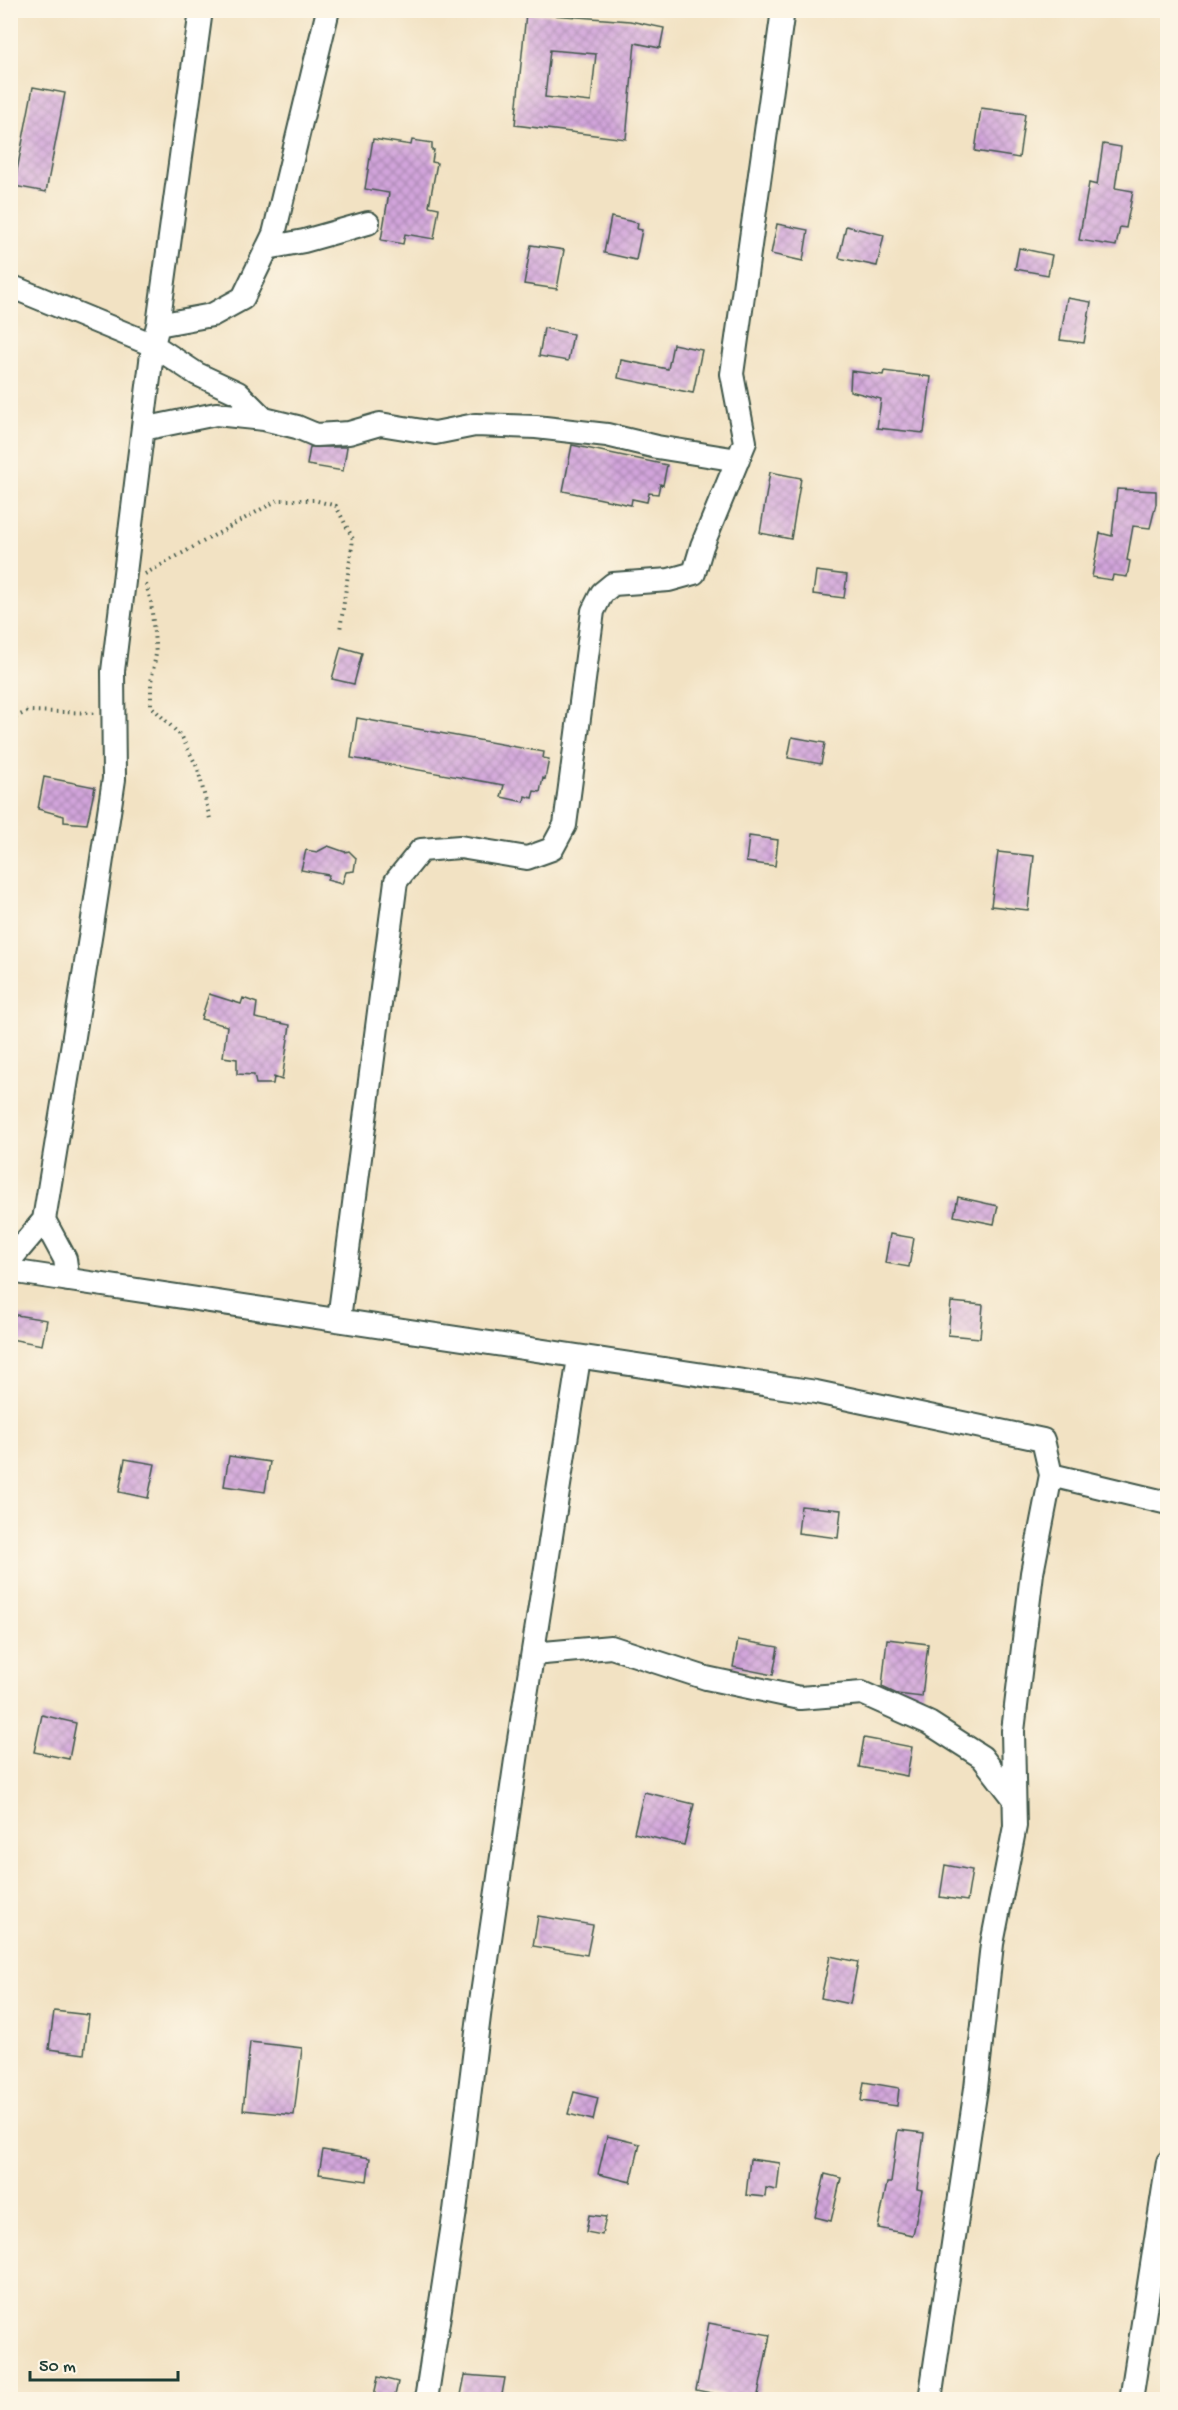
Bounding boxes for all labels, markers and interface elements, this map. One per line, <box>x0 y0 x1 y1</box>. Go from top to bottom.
scale bar <box>30 2344 178 2382</box>
text: 50 m <box>39 2357 76 2378</box>

